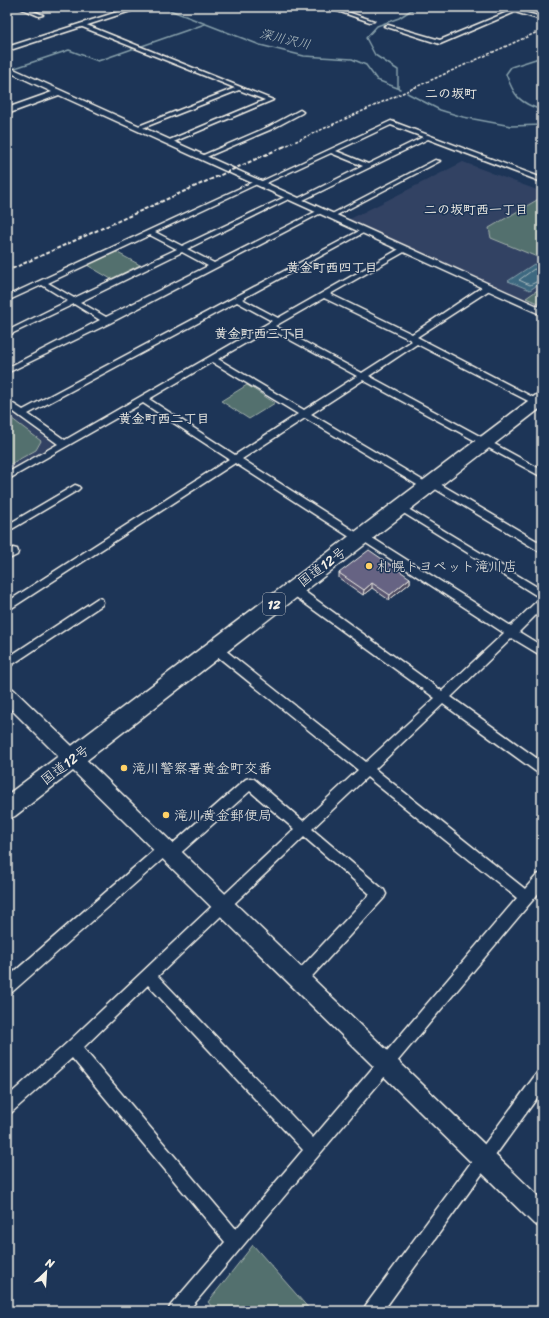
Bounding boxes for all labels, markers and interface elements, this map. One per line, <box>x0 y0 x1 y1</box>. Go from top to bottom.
water label: 深川沢川 <box>257 22 313 56</box>
district label: 二の坂町 <box>425 82 477 105</box>
district label: 二の坂町西一丁目 <box>424 198 528 221</box>
district label: 黄金町西四丁目 <box>286 256 378 279</box>
district label: 黄金町西三丁目 <box>214 322 306 345</box>
district label: 黄金町西二丁目 <box>118 407 210 430</box>
street label: 国道12号 <box>292 540 352 594</box>
place label: 札幌トヨペット滝川店 <box>377 554 517 579</box>
marker: 札幌トヨペット滝川店 <box>364 561 374 571</box>
road number: 12 <box>263 593 285 615</box>
street label: 国道12号 <box>35 738 95 792</box>
place label: 滝川警察署黄金町交番 <box>132 756 272 781</box>
marker: 滝川警察署黄金町交番 <box>119 763 129 773</box>
place label: 滝川黄金郵便局 <box>174 803 272 828</box>
marker: 滝川黄金郵便局 <box>161 810 171 820</box>
north arrow <box>26 1252 66 1292</box>
text: N <box>42 1253 58 1274</box>

